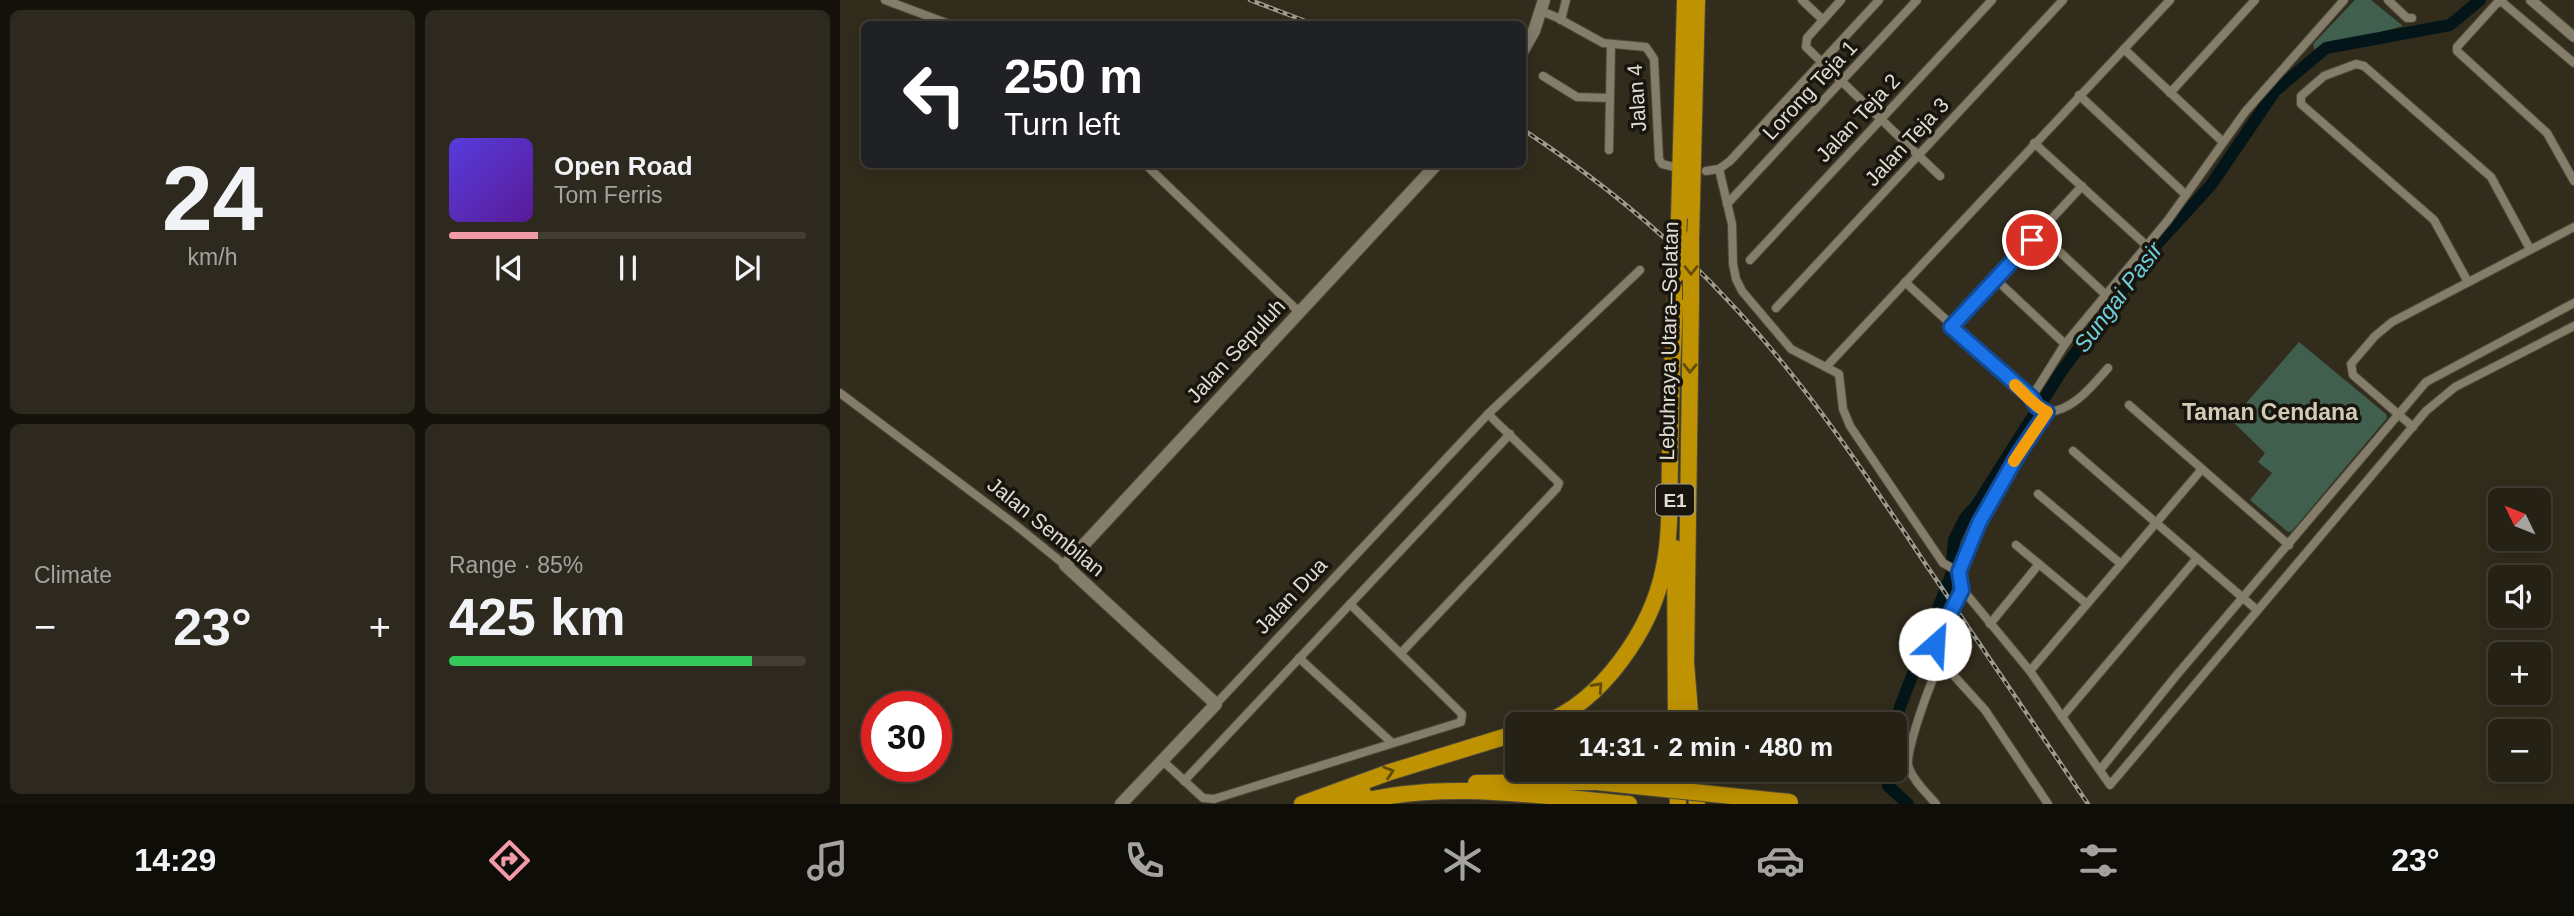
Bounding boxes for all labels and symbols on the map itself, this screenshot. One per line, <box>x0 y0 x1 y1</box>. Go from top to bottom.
street label: Lorong Teja 1 <box>1758 35 1861 144</box>
street label: Jalan 4 <box>1623 63 1650 133</box>
street label: Jalan Teja 2 <box>1811 69 1904 166</box>
street label: Jalan Teja 3 <box>1860 93 1953 190</box>
pin <box>2002 210 2062 270</box>
street label: Lebuhraya Utara–Selatan <box>1655 221 1682 461</box>
water label: Sungai Pasir <box>2068 236 2168 357</box>
one-way arrow <box>1683 265 1699 275</box>
street label: Jalan Sepuluh <box>1182 294 1289 407</box>
one-way arrow <box>1682 363 1698 374</box>
district label: Taman Cendana <box>2182 399 2358 425</box>
street label: Jalan Sembilan <box>983 472 1109 581</box>
road number: E1 <box>1656 485 1694 516</box>
north arrow <box>2488 488 2552 551</box>
street label: Jalan Dua <box>1250 553 1332 638</box>
position arrow <box>1898 607 1972 681</box>
one-way arrow <box>1589 682 1602 695</box>
speed limit sign: 30 <box>861 691 952 782</box>
one-way arrow <box>1383 766 1395 781</box>

